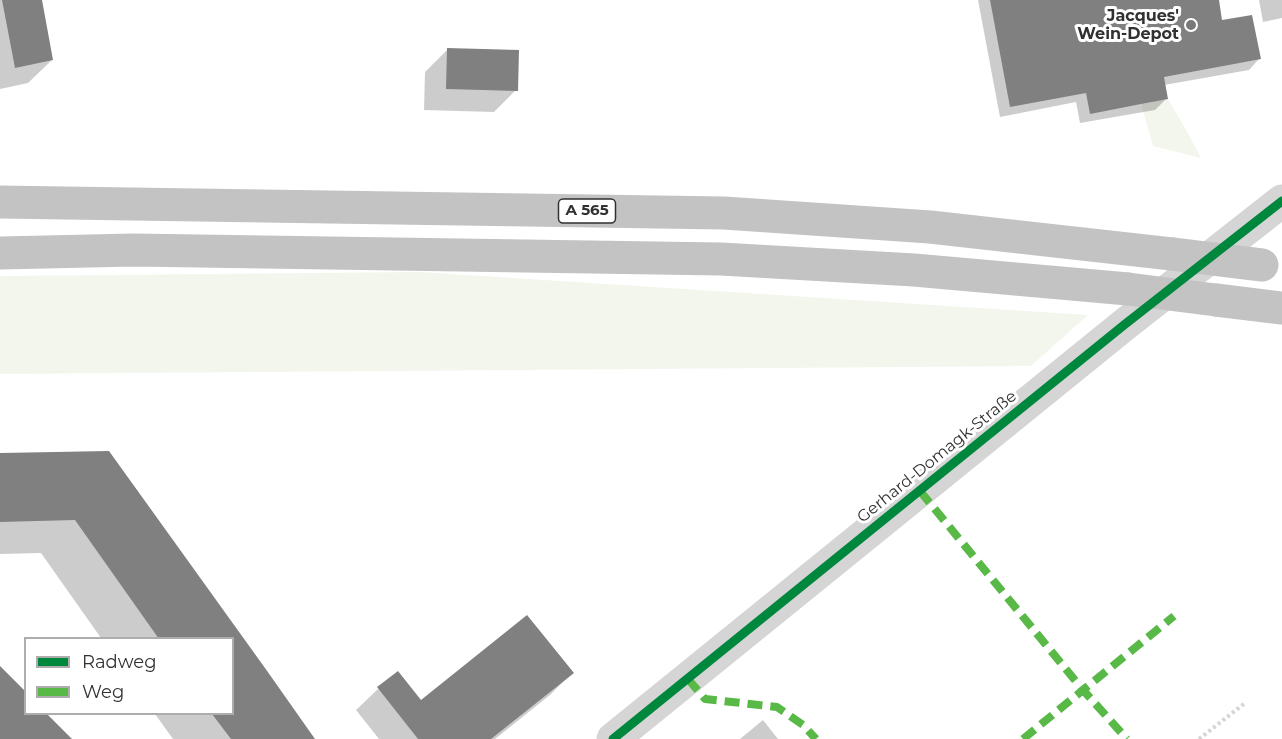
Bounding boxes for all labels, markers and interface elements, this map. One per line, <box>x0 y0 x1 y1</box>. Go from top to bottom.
place label: Jacques' Wein-Depot <box>1077 6 1179 44</box>
marker: Jacques' Wein-Depot <box>1184 18 1198 32</box>
road number: A 565 <box>558 199 616 223</box>
street label: Gerhard-Domagk-Straße <box>854 387 1020 527</box>
legend <box>24 637 234 715</box>
text: Radweg <box>82 651 157 673</box>
text: Weg <box>82 681 124 703</box>

